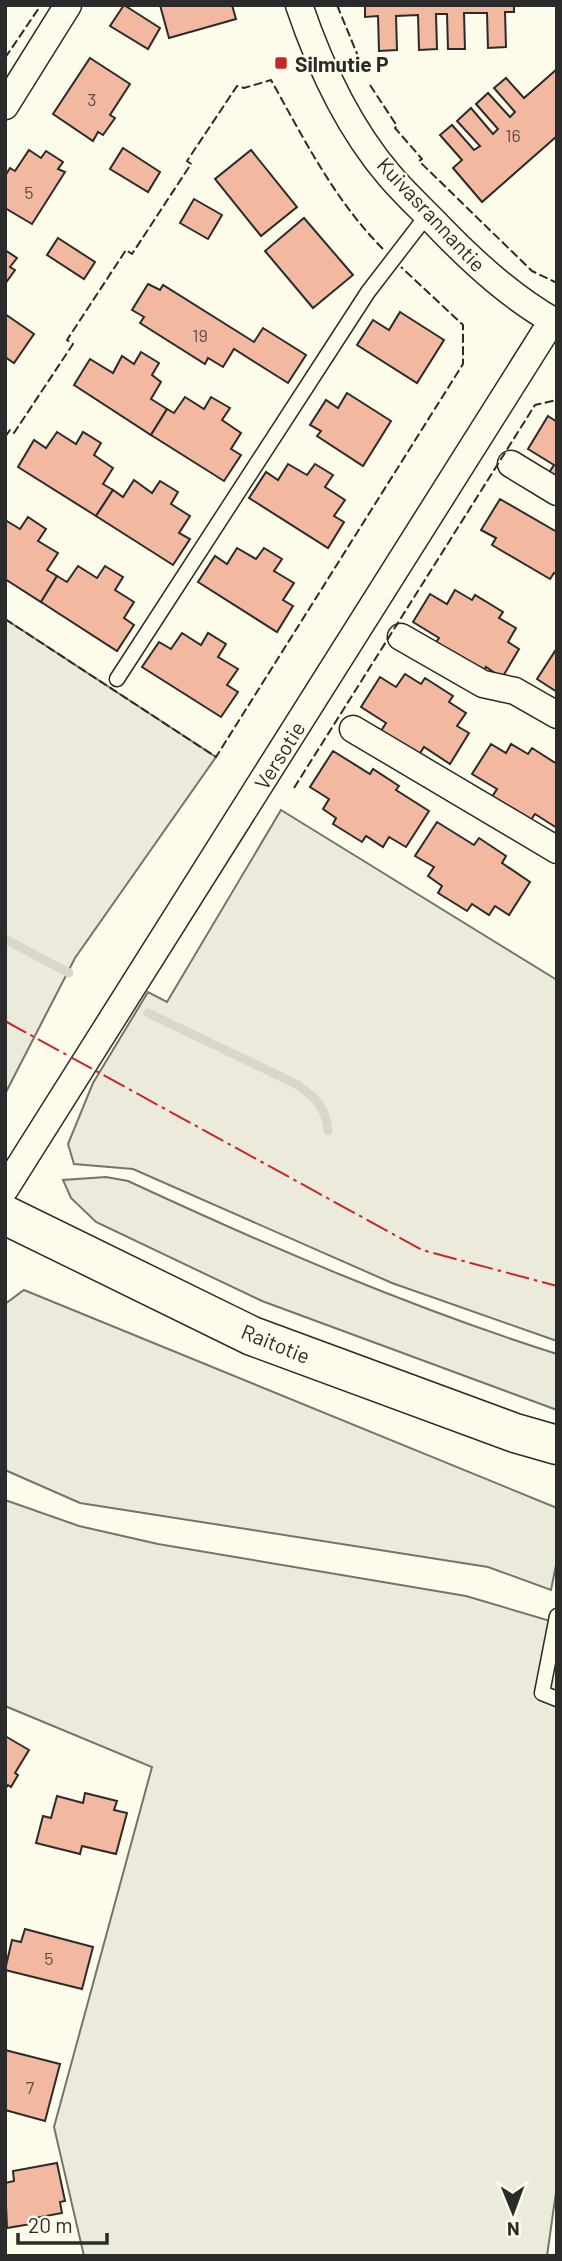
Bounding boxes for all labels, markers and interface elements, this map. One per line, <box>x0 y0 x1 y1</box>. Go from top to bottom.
place label: Silmutie P <box>295 51 389 76</box>
marker: Silmutie P <box>273 55 289 71</box>
house number: 3 <box>87 88 97 110</box>
house number: 16 <box>505 124 521 146</box>
street label: Kuivasrannantie <box>373 152 491 276</box>
house number: 5 <box>24 181 34 203</box>
house number: 19 <box>192 324 208 346</box>
street label: Versotie <box>248 716 310 794</box>
street label: Raitotie <box>238 1318 314 1368</box>
house number: 5 <box>44 1947 54 1969</box>
house number: 7 <box>26 2076 35 2098</box>
north arrow <box>478 2177 548 2247</box>
scale bar <box>18 2202 107 2246</box>
text: 20 m <box>28 2212 73 2237</box>
text: N <box>507 2218 520 2241</box>

